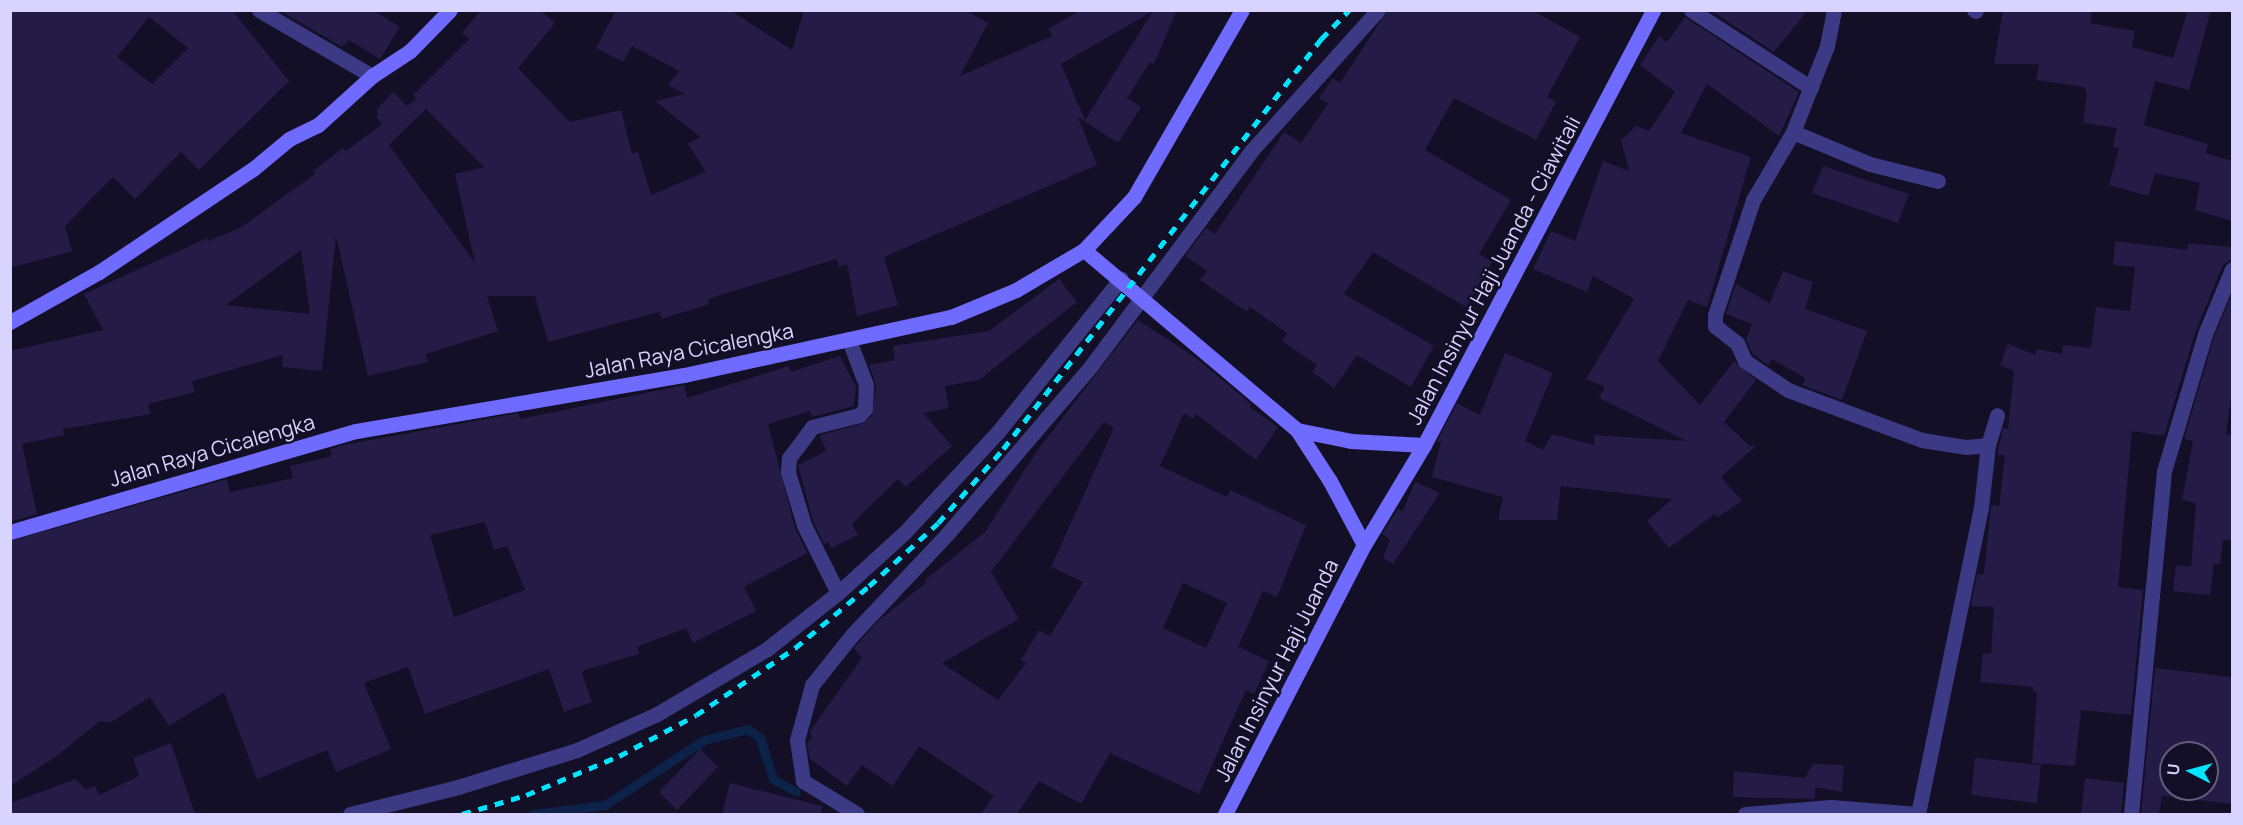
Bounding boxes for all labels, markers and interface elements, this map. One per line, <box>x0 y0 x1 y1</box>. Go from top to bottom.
street label: Jalan Insinyur Haji Juanda - Ciawitali <box>1401 112 1585 428</box>
street label: Jalan Raya Cicalengka <box>582 317 796 383</box>
street label: Jalan Raya Cicalengka <box>106 409 318 491</box>
street label: Jalan Insinyur Haji Juanda <box>1209 555 1343 785</box>
north arrow <box>2159 741 2219 801</box>
text: U <box>2162 762 2185 776</box>

